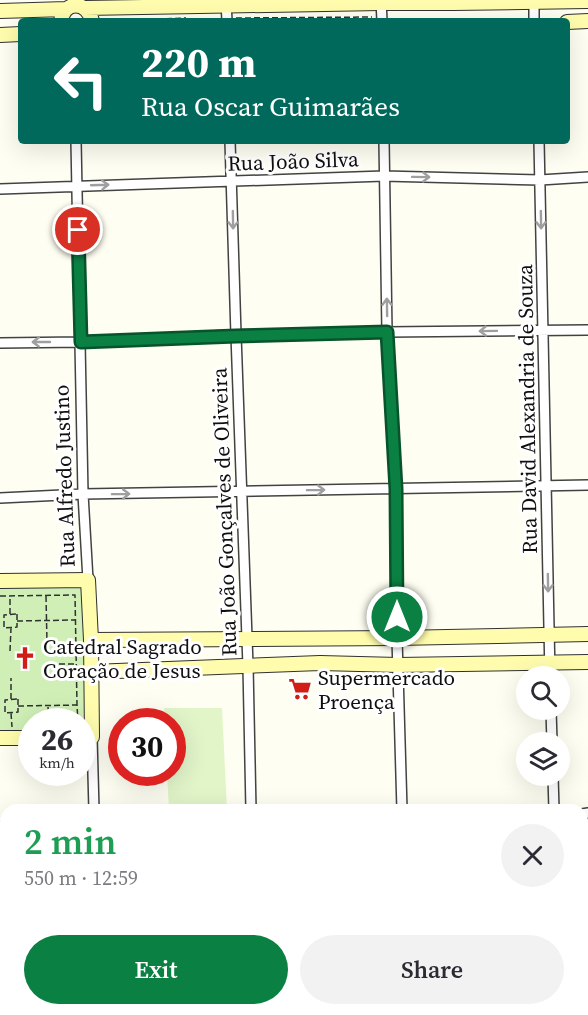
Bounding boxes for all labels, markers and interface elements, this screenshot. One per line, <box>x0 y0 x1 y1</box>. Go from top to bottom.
text: 220 m <box>141 33 256 91</box>
icon: left <box>42 42 120 120</box>
text: Rua Oscar Guimarães <box>141 88 400 125</box>
street label: Rua João Silva <box>227 144 359 178</box>
one-way arrow <box>411 171 431 183</box>
one-way arrow <box>90 179 110 190</box>
pin <box>52 204 103 255</box>
one-way arrow <box>227 210 239 230</box>
one-way arrow <box>535 210 547 230</box>
icon: arrive <box>61 213 94 246</box>
street label: Rua David Alexandria de Souza <box>510 264 544 554</box>
one-way arrow <box>381 297 392 317</box>
one-way arrow <box>478 325 498 336</box>
one-way arrow <box>31 336 51 348</box>
street label: Rua João Gonçalves de Oliveira <box>204 367 244 657</box>
street label: Rua Alfredo Justino <box>46 384 82 568</box>
one-way arrow <box>306 484 326 496</box>
one-way arrow <box>111 488 131 500</box>
one-way arrow <box>542 573 554 593</box>
position arrow <box>365 585 429 649</box>
place label: Catedral Sagrado Coração de Jesus <box>43 632 202 685</box>
church icon: Catedral Sagrado Coração de Jesus <box>12 645 38 671</box>
place label: Supermercado Proença <box>318 663 455 716</box>
map controls <box>516 666 570 786</box>
button: search <box>516 666 570 720</box>
supermarket icon: Supermercado Proença <box>287 676 313 702</box>
speed limit sign: 30 <box>108 708 186 786</box>
text: 26 <box>41 719 73 760</box>
button: layers <box>516 732 570 786</box>
text: km/h <box>39 752 75 773</box>
text: 2 min <box>24 817 116 866</box>
button: close <box>501 824 564 887</box>
text: 550 m · 12:59 <box>24 864 138 892</box>
button: Exit <box>24 935 288 1004</box>
button: Share <box>300 935 564 1004</box>

